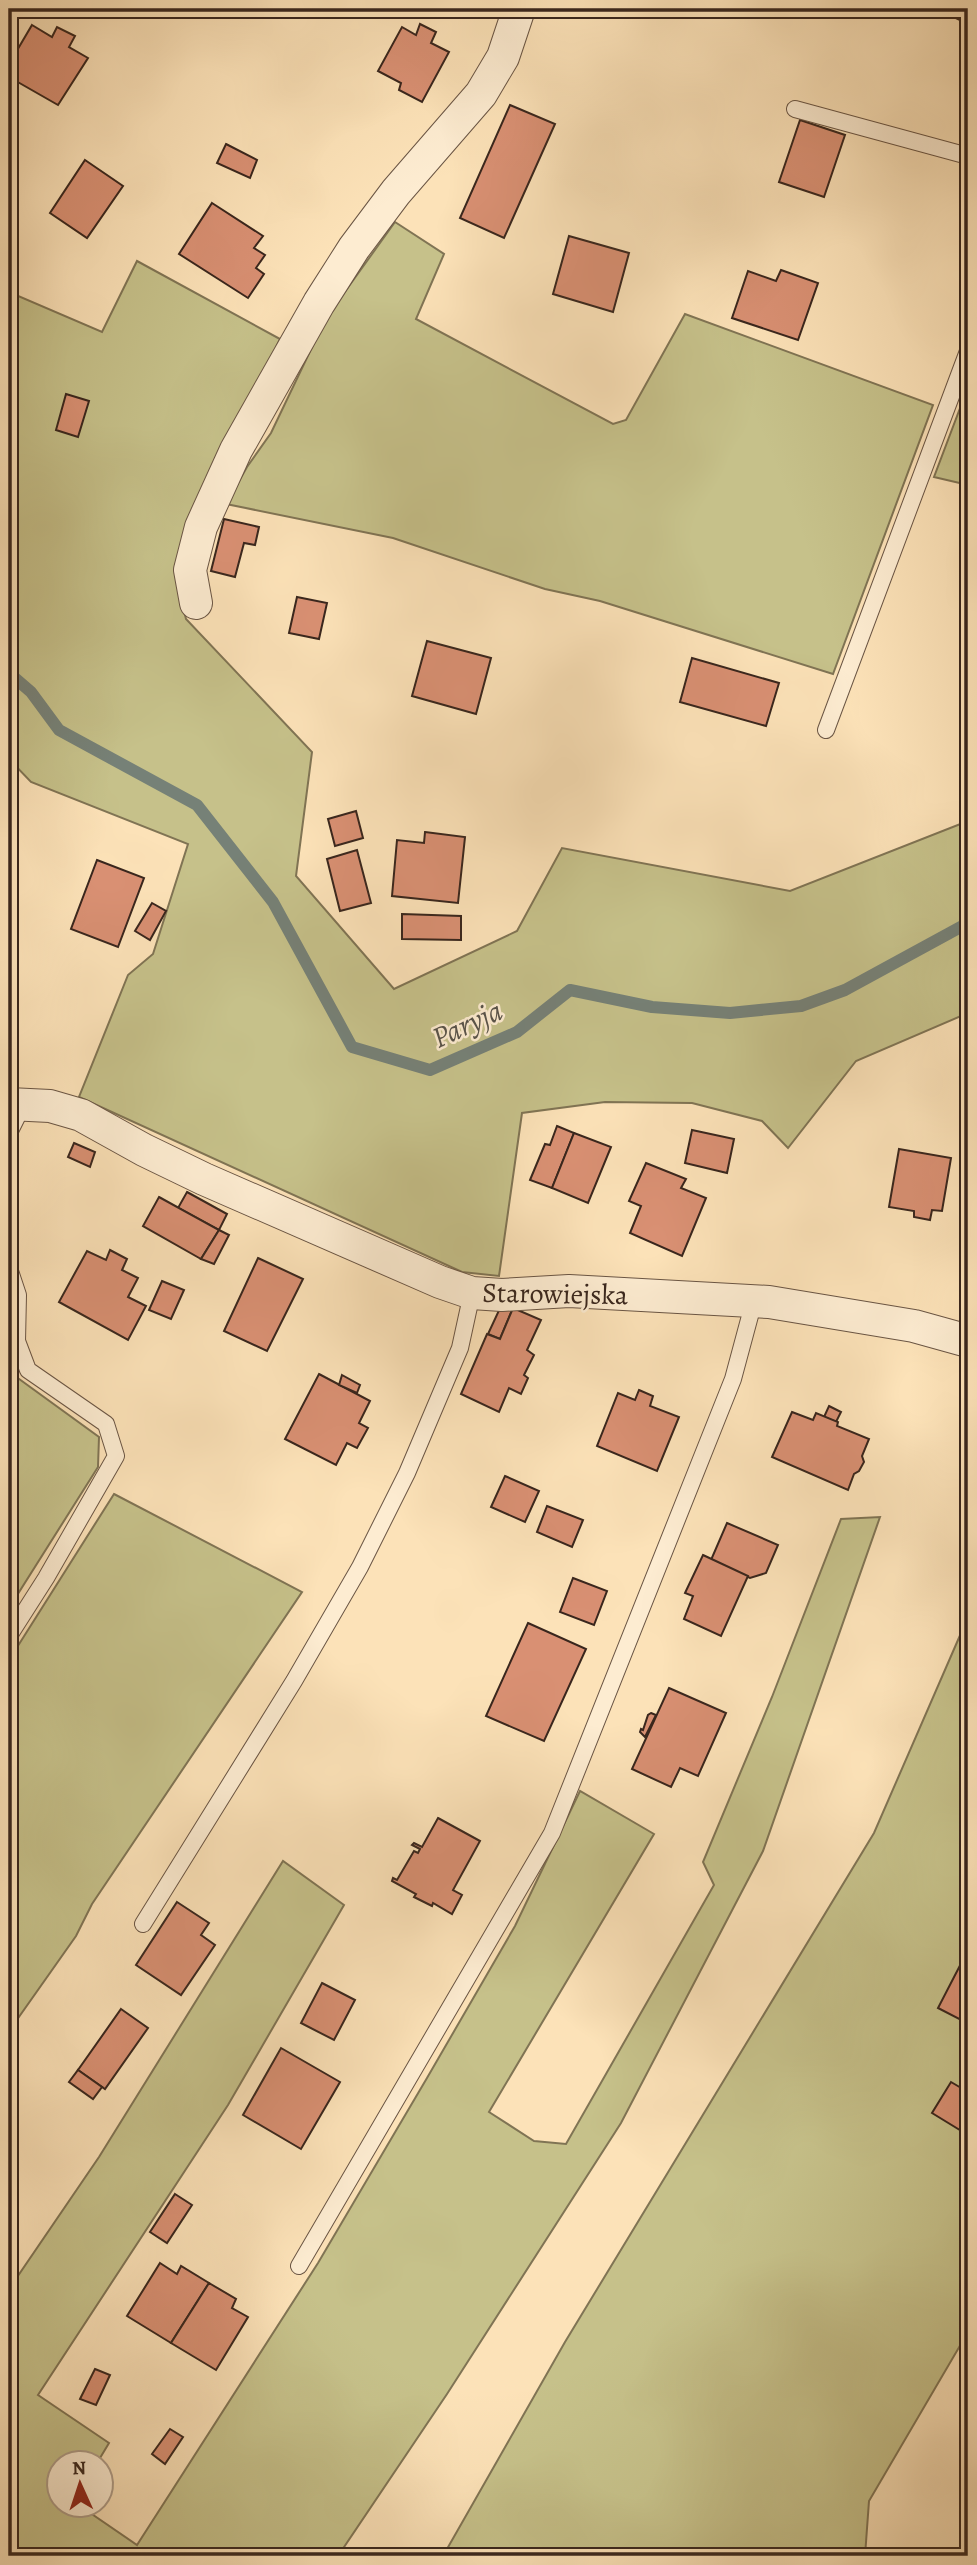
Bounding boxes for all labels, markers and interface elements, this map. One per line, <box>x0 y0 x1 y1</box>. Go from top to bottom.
water label: Paryja <box>425 990 509 1058</box>
street label: Starowiejska <box>482 1274 628 1314</box>
north arrow <box>46 2450 116 2520</box>
text: N <box>72 2455 87 2481</box>

